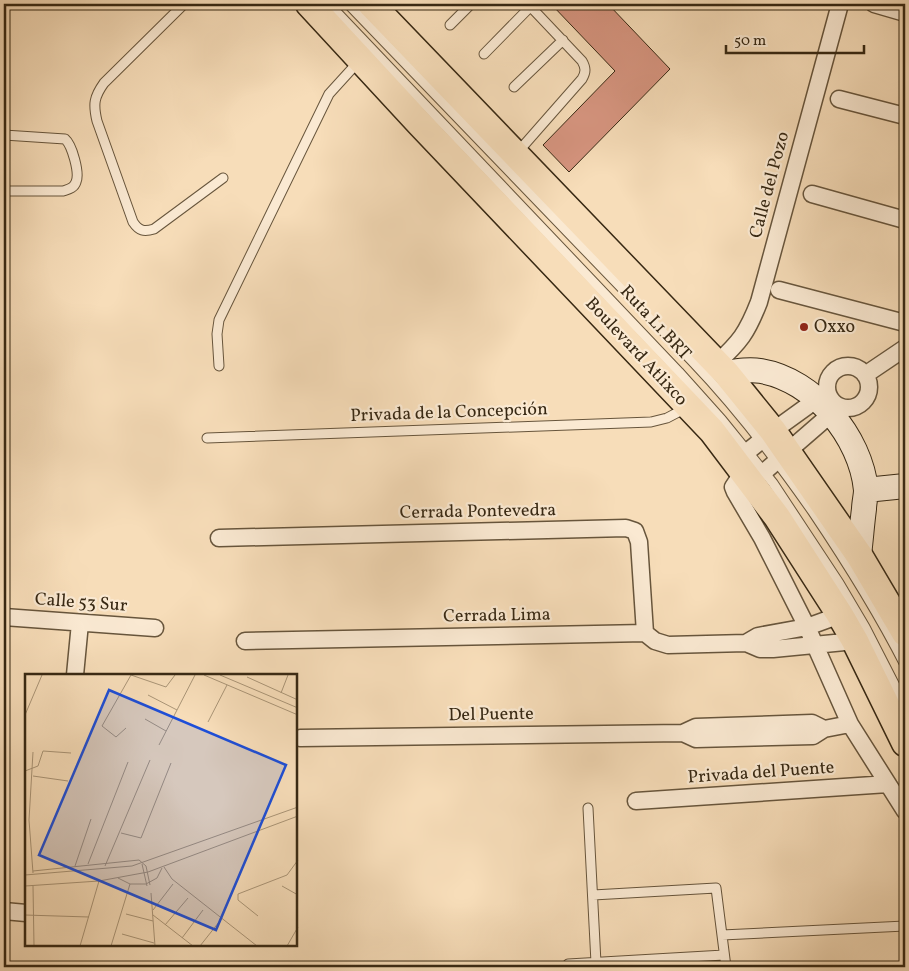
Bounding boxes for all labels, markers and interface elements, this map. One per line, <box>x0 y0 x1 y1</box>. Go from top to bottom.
scale bar <box>726 22 864 54</box>
text: 50 m <box>734 31 766 52</box>
street label: Calle del Pozo <box>744 129 796 241</box>
street label: Ruta L1 BRT <box>614 280 697 367</box>
street label: Boulevard Atlixco <box>579 292 693 412</box>
place label: Oxxo <box>814 315 855 340</box>
marker: Oxxo <box>798 321 810 333</box>
street label: Privada de la Concepción <box>350 397 548 429</box>
street label: Cerrada Pontevedra <box>400 498 556 526</box>
street label: Calle 53 Sur <box>34 587 129 619</box>
street label: Cerrada Lima <box>443 603 551 629</box>
inset map <box>25 674 298 946</box>
street label: Del Puente <box>448 702 534 728</box>
street label: Privada del Puente <box>687 755 835 791</box>

